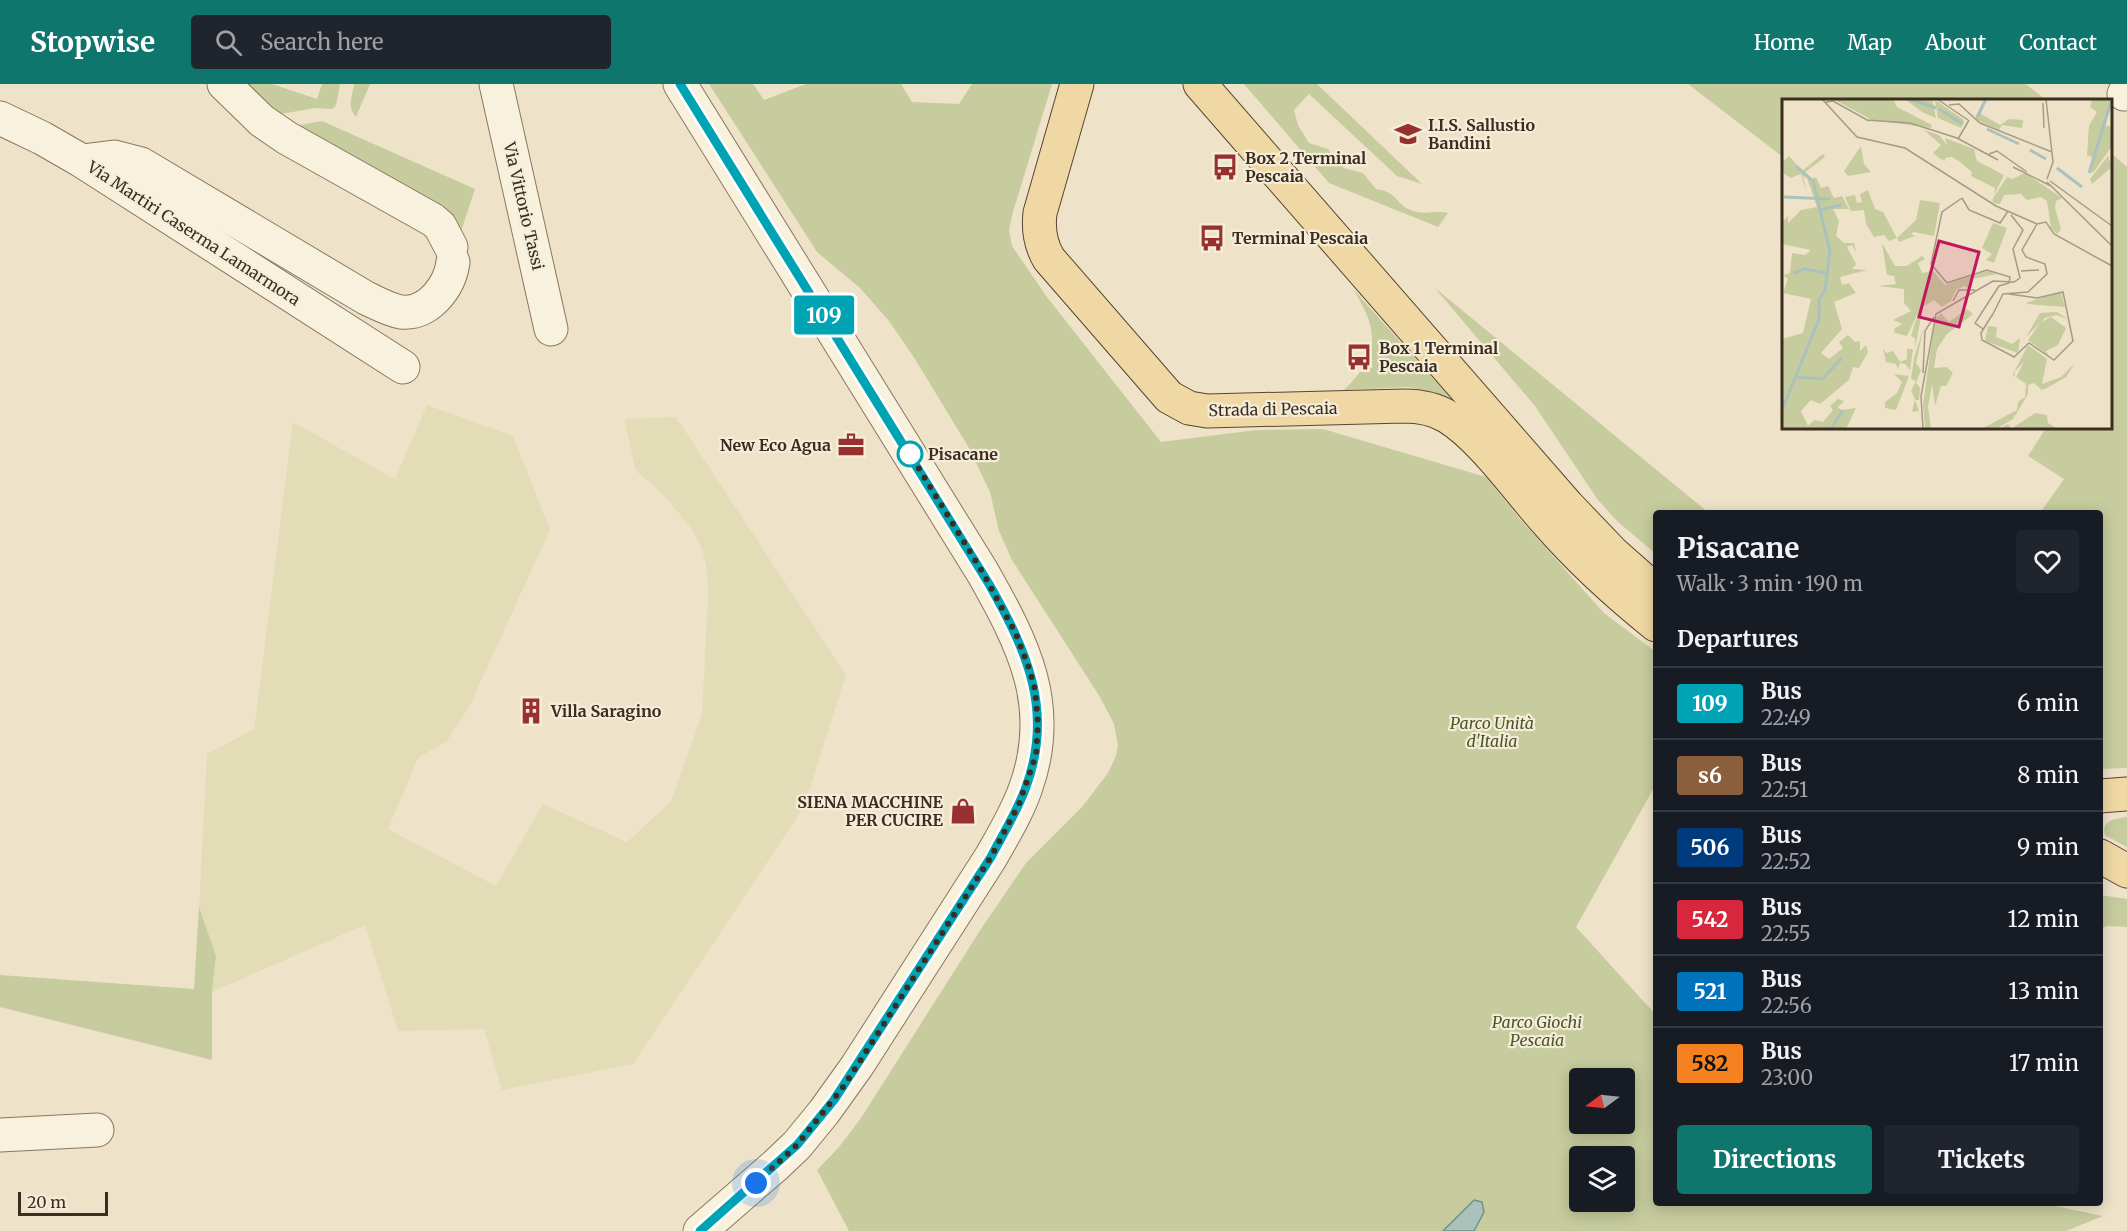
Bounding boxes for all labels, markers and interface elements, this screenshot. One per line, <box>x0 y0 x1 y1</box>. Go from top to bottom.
search box <box>191 15 611 69</box>
text: Stopwise <box>30 24 155 60</box>
icon: search <box>212 26 245 59</box>
text: Search here <box>260 28 384 56</box>
text: Home <box>1754 29 1814 56</box>
text: Map <box>1847 29 1892 56</box>
text: About <box>1925 29 1986 56</box>
text: Contact <box>2019 29 2097 56</box>
inset map <box>1782 99 2112 429</box>
place label: I.I.S. Sallustio Bandini <box>1428 115 1535 153</box>
school or university icon: I.I.S. Sallustio Bandini <box>1393 119 1423 149</box>
street label: Via Vittorio Tassi <box>499 139 548 272</box>
place label: Box 2 Terminal Pescaia <box>1245 148 1366 186</box>
bus stop icon: Box 2 Terminal Pescaia <box>1210 152 1240 182</box>
street label: Via Martiri Caserma Lamarmora <box>83 156 305 310</box>
bus stop icon: Terminal Pescaia <box>1197 223 1227 253</box>
place label: Terminal Pescaia <box>1232 228 1368 248</box>
line badge: 109 <box>790 296 858 334</box>
text: 109 <box>806 302 842 329</box>
place label: Box 1 Terminal Pescaia <box>1379 338 1498 376</box>
bus stop icon: Box 1 Terminal Pescaia <box>1344 342 1374 372</box>
street label: Strada di Pescaia <box>1208 398 1338 420</box>
office icon: New Eco Agua <box>836 430 866 460</box>
place label: New Eco Agua <box>720 435 831 455</box>
marker: Pisacane <box>897 441 923 467</box>
place label: Pisacane <box>928 444 998 464</box>
text: Pisacane <box>1677 530 1800 566</box>
button: heart <box>2016 530 2079 593</box>
text: Walk · 3 min · 190 m <box>1677 571 1863 596</box>
text: Departures <box>1677 625 1799 653</box>
text: Bus <box>1761 677 1802 705</box>
text: 6 min <box>2017 689 2079 717</box>
text: 109 <box>1692 690 1728 717</box>
building icon: Villa Saragino <box>516 696 546 726</box>
place label: Villa Saragino <box>550 701 662 721</box>
text: 22:49 <box>1761 705 1811 730</box>
park label: Parco Unità d'Italia <box>1450 713 1534 751</box>
text: Bus <box>1761 749 1802 777</box>
text: 8 min <box>2017 761 2079 789</box>
text: s6 <box>1698 762 1722 789</box>
text: 22:51 <box>1761 777 1808 802</box>
place label: SIENA MACCHINE PER CUCIRE <box>797 792 944 830</box>
shop icon: SIENA MACCHINE PER CUCIRE <box>948 796 978 826</box>
text: Bus <box>1761 821 1802 849</box>
text: 9 min <box>2017 833 2079 861</box>
text: 506 <box>1691 834 1729 861</box>
text: 22:52 <box>1761 849 1811 874</box>
text: Bus <box>1761 893 1802 921</box>
text: 12 min <box>2008 905 2079 933</box>
text: 542 <box>1692 906 1728 933</box>
text: 22:55 <box>1761 921 1811 946</box>
text: Bus <box>1761 965 1802 993</box>
text: 13 min <box>2008 977 2079 1005</box>
text: 521 <box>1693 978 1727 1005</box>
text: 22:56 <box>1761 993 1812 1018</box>
park label: Parco Giochi Pescaia <box>1492 1012 1582 1050</box>
text: Bus <box>1761 1037 1802 1065</box>
text: 17 min <box>2009 1049 2079 1077</box>
text: 582 <box>1692 1050 1728 1077</box>
text: 23:00 <box>1761 1065 1813 1090</box>
north arrow <box>1569 1068 1635 1134</box>
map controls <box>1569 1068 1635 1212</box>
button: Directions <box>1677 1125 1872 1194</box>
button: Tickets <box>1884 1125 2079 1194</box>
button: layers <box>1569 1146 1635 1212</box>
your location <box>741 1168 771 1198</box>
scale bar <box>18 1189 108 1216</box>
text: 20 m <box>27 1192 66 1212</box>

